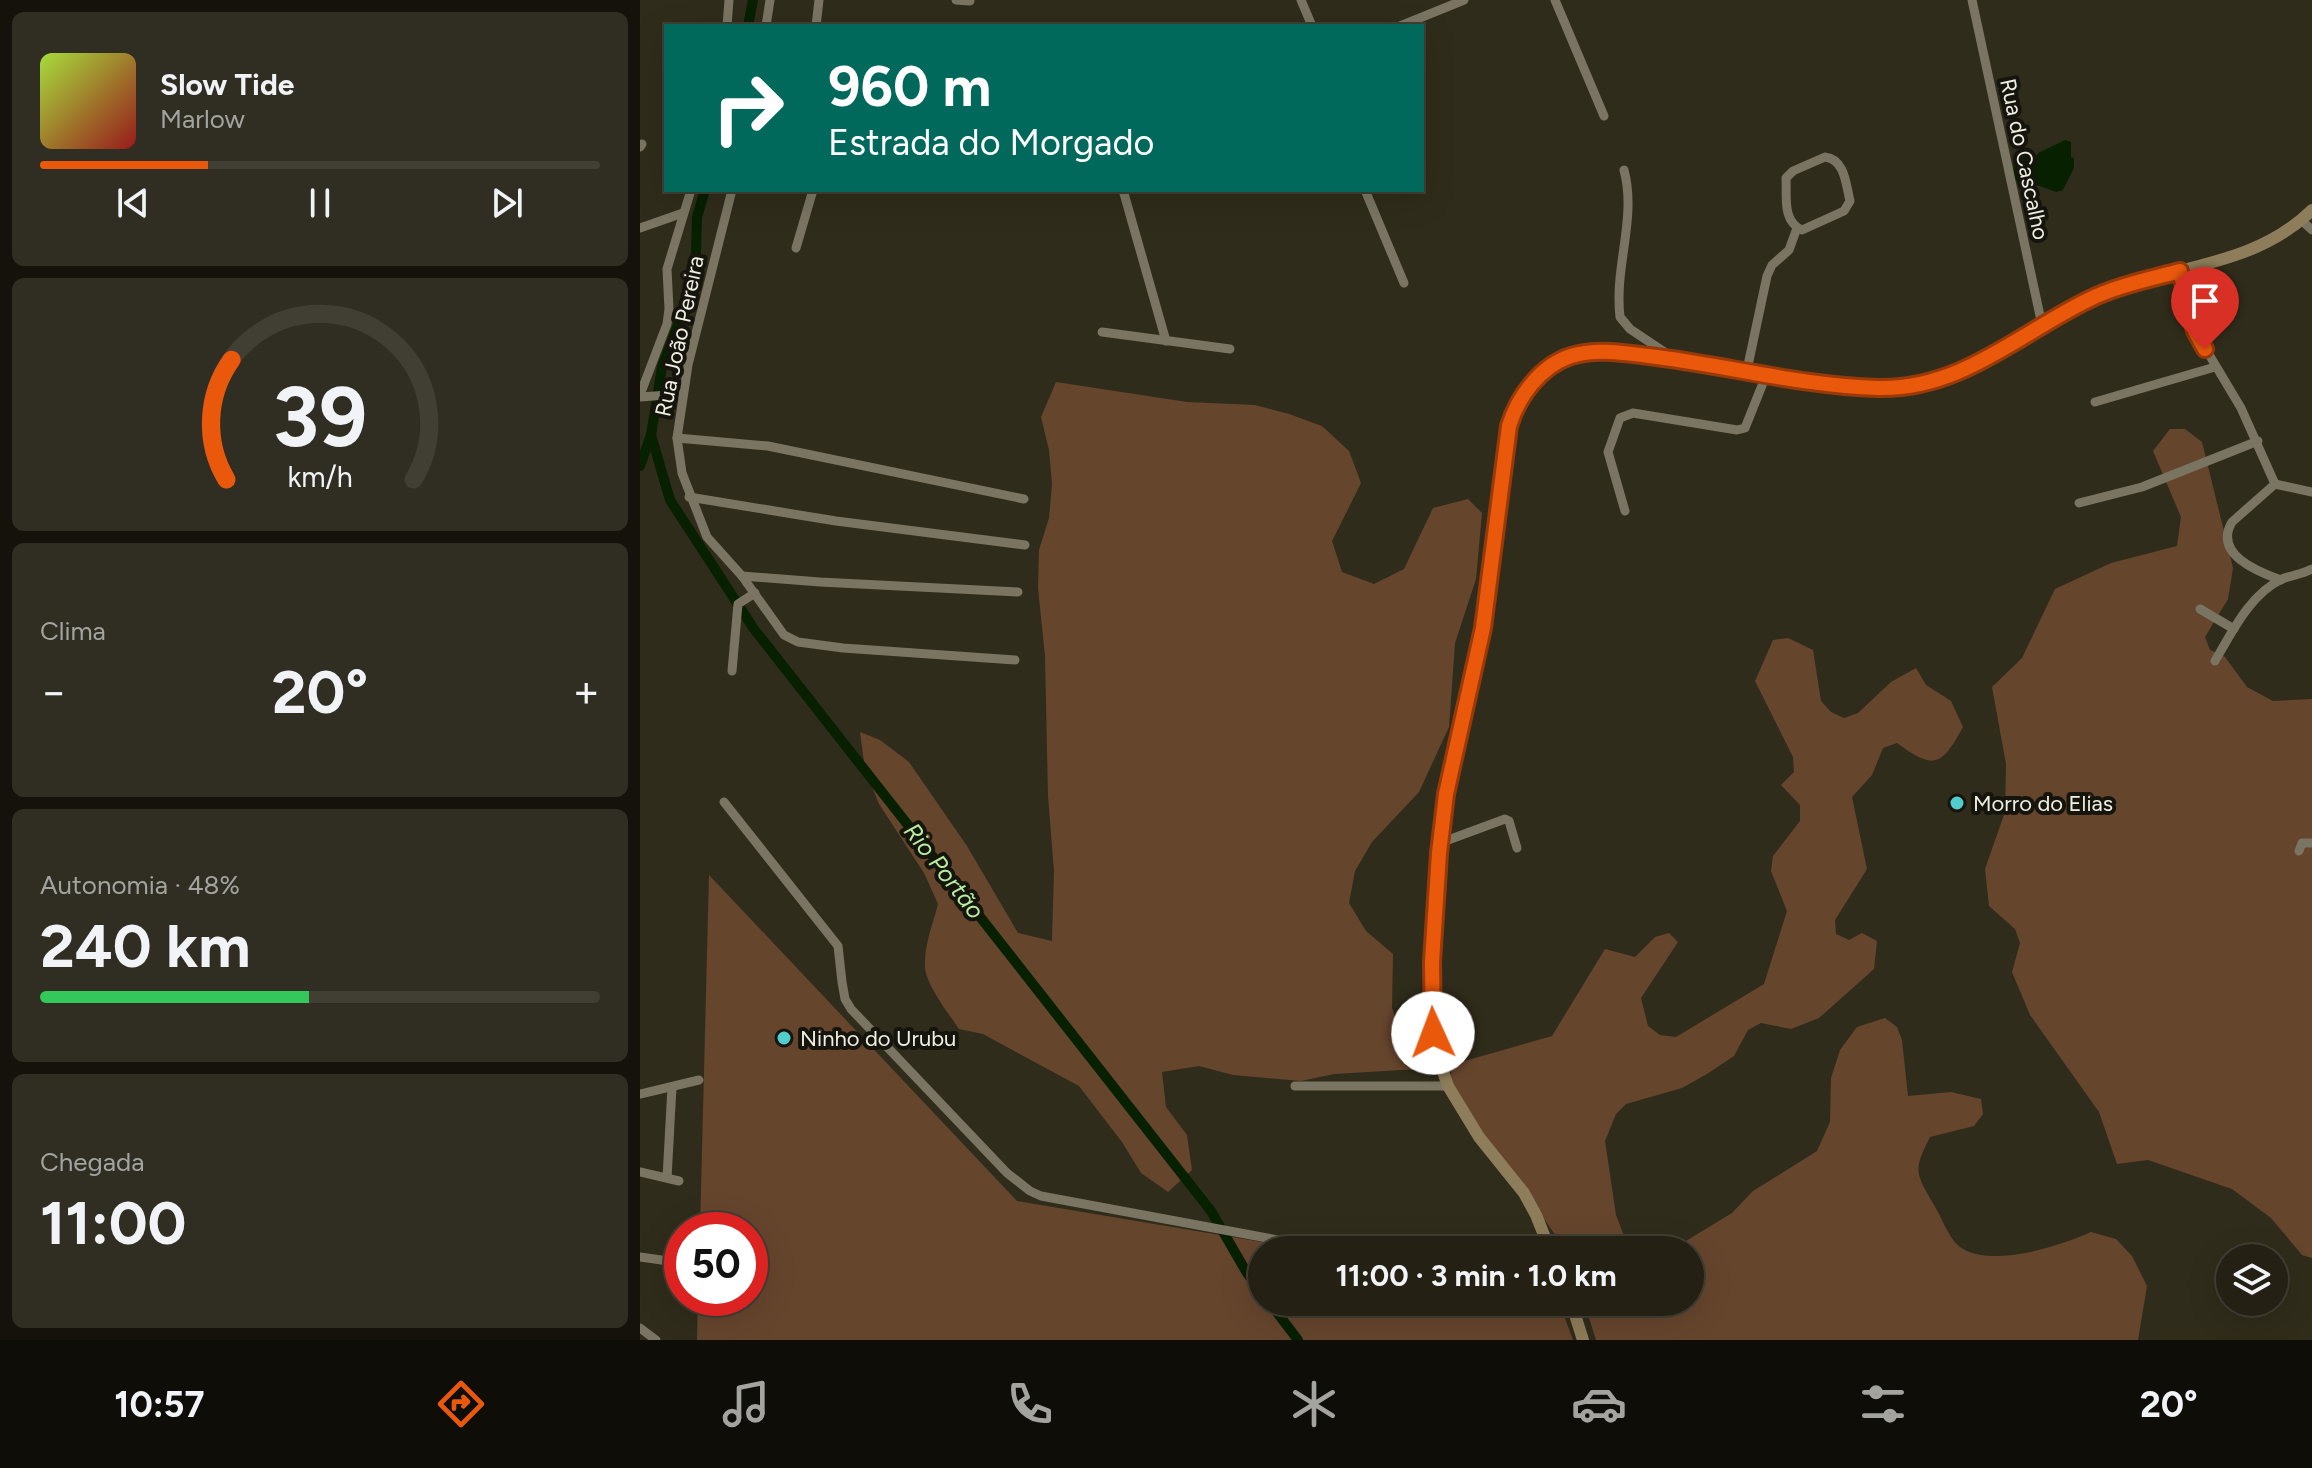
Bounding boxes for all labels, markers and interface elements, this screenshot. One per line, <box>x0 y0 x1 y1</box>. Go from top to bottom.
text: 960 m <box>828 53 991 120</box>
icon: right <box>696 56 800 160</box>
text: Slow Tide <box>160 66 294 103</box>
street label: Rua do Cascalho <box>1994 76 2055 242</box>
text: Marlow <box>160 103 245 135</box>
text: Estrada do Morgado <box>828 121 1154 164</box>
icon: previous <box>111 181 155 225</box>
icon: pause <box>298 181 342 225</box>
icon: next <box>485 181 529 225</box>
street label: Rua João Pereira <box>649 253 710 419</box>
pin <box>2171 267 2239 349</box>
icon: arrive <box>2183 279 2227 323</box>
text: 39 <box>273 367 367 467</box>
text: km/h <box>287 461 353 495</box>
text: Clima <box>40 615 106 647</box>
text: 20° <box>272 656 368 728</box>
text: − <box>40 665 67 718</box>
text: + <box>573 665 600 718</box>
place label: Morro do Elias <box>1973 790 2113 817</box>
marker: Morro do Elias <box>1948 794 1966 812</box>
water label: Rio Portão <box>898 817 991 924</box>
text: Autonomia · 48% <box>40 869 240 901</box>
text: 240 km <box>40 910 250 982</box>
position arrow <box>1391 991 1475 1075</box>
place label: Ninho do Urubu <box>800 1025 956 1052</box>
marker: Ninho do Urubu <box>775 1029 793 1047</box>
text: Chegada <box>40 1146 144 1178</box>
text: 11:00 <box>40 1187 186 1259</box>
speed limit sign: 50 <box>664 1212 768 1316</box>
map controls <box>2216 1244 2288 1316</box>
button: layers <box>2216 1244 2288 1316</box>
text: 11:00 · 3 min · 1.0 km <box>1335 1257 1617 1294</box>
icon: directions <box>433 1376 489 1432</box>
icon: music <box>718 1376 774 1432</box>
icon: phone <box>1002 1376 1058 1432</box>
icon: climate <box>1286 1376 1342 1432</box>
icon: car <box>1571 1376 1627 1432</box>
icon: filters <box>1855 1376 1911 1432</box>
text: 10:57 <box>114 1383 205 1426</box>
text: 20° <box>2140 1383 2198 1426</box>

